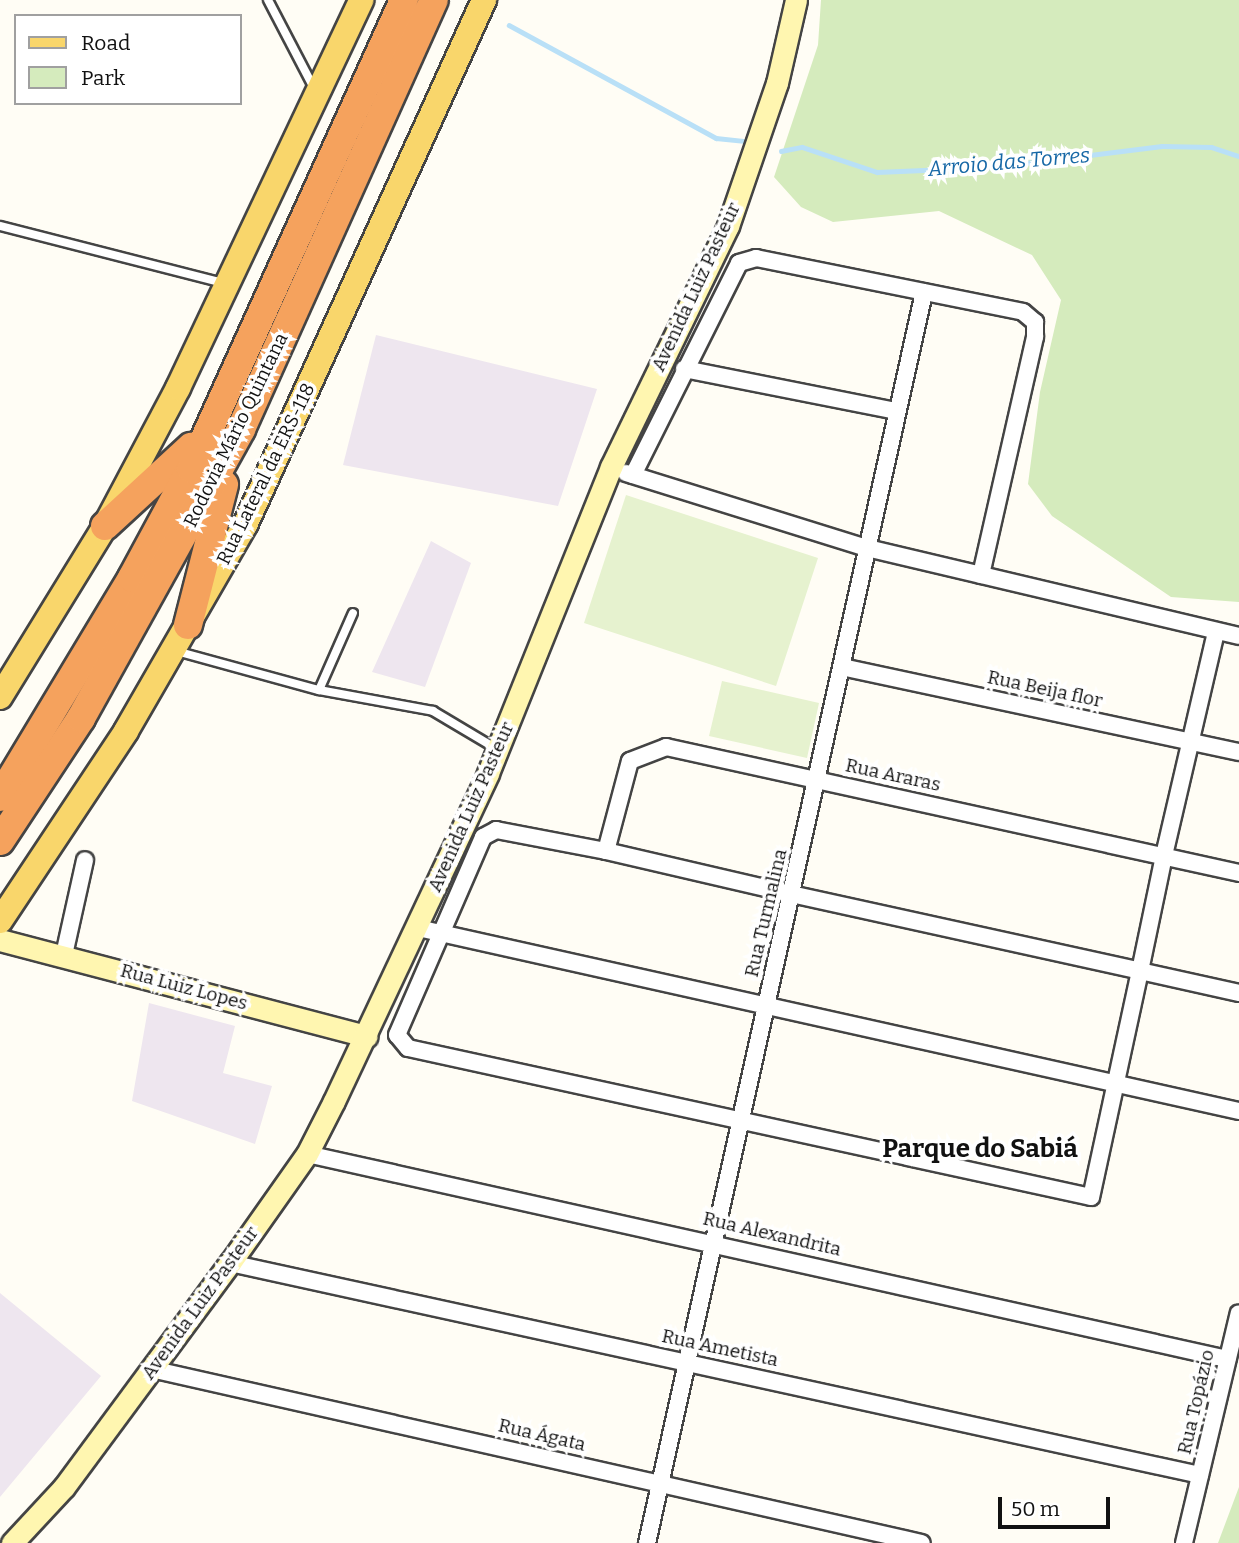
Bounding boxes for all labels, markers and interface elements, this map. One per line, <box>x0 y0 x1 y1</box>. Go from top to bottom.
legend <box>14 14 242 105</box>
text: Road <box>81 30 130 56</box>
text: Park <box>81 65 125 91</box>
water label: Arroio das Torres <box>927 142 1091 182</box>
street label: Avenida Luiz Pasteur <box>647 199 745 375</box>
street label: Rodovia Mário Quintana <box>179 329 293 531</box>
street label: Rua Lateral da ERS-118 <box>212 380 320 568</box>
street label: Rua Beija flor <box>985 666 1105 712</box>
street label: Avenida Luiz Pasteur <box>423 719 519 895</box>
street label: Rua Araras <box>843 754 943 796</box>
street label: Rua Turmalina <box>740 847 792 979</box>
street label: Rua Luiz Lopes <box>118 959 250 1015</box>
district label: Parque do Sabiá <box>882 1133 1078 1165</box>
street label: Rua Alexandrita <box>701 1207 843 1261</box>
street label: Avenida Luiz Pasteur <box>137 1222 263 1384</box>
street label: Rua Ametista <box>660 1325 780 1371</box>
street label: Rua Topázio <box>1173 1347 1219 1457</box>
street label: Rua Ágata <box>496 1414 588 1456</box>
scale bar <box>1001 1484 1113 1528</box>
text: 50 m <box>1011 1496 1060 1522</box>

